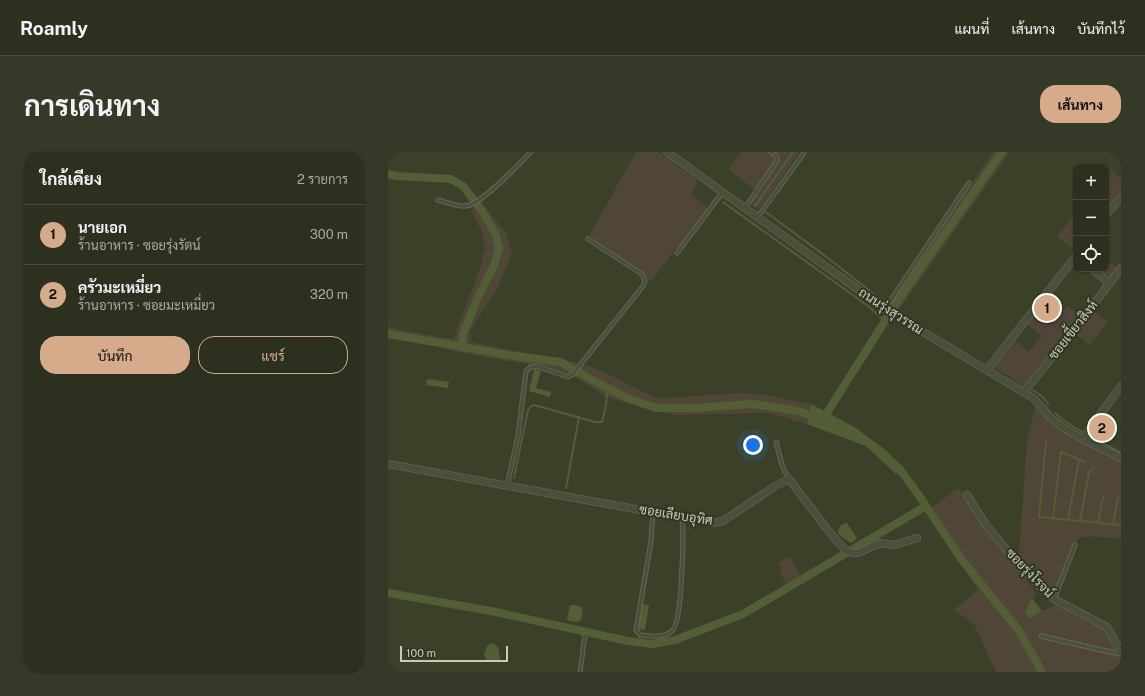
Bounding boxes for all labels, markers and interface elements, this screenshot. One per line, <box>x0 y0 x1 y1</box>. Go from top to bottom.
text: Roamly <box>20 17 88 39</box>
text: แผนที่ <box>954 21 989 37</box>
text: เส้นทาง <box>1011 21 1055 37</box>
text: บันทึกไว้ <box>1077 21 1125 37</box>
button: เส้นทาง <box>1040 85 1121 123</box>
text: การเดินทาง <box>24 89 160 122</box>
map controls <box>1073 164 1109 272</box>
button: + <box>1073 164 1109 200</box>
text: ใกล้เคียง <box>40 169 102 189</box>
text: 2 รายการ <box>297 172 348 187</box>
button: − <box>1073 200 1109 236</box>
text: นายเอก <box>78 219 127 236</box>
text: 1 <box>50 227 56 242</box>
text: 300 m <box>310 227 348 242</box>
button: locate <box>1073 236 1109 272</box>
text: ร้านอาหาร · ซอยรุ่งรัตน์ <box>78 238 201 253</box>
text: ครัวมะเหมี่ยว <box>78 279 161 296</box>
street label: ถนนรุ่งสุวรรณ <box>855 285 926 339</box>
text: 2 <box>49 287 57 302</box>
text: 320 m <box>310 287 348 302</box>
pin: 1 <box>1034 293 1060 323</box>
street label: ซอยเขี้ยวสิงห์ <box>1041 294 1101 362</box>
text: ร้านอาหาร · ซอยมะเหมี่ยว <box>78 298 215 313</box>
button: บันทึก <box>40 336 190 374</box>
button: แชร์ <box>198 336 348 374</box>
pin: 2 <box>1089 413 1115 443</box>
your location <box>743 435 763 455</box>
street label: ซอยเลียบอุทิศ <box>638 500 714 530</box>
street label: ซอยรุ่งโรจน์ <box>1002 544 1058 602</box>
scale bar <box>400 644 508 663</box>
text: 100 m <box>406 647 436 659</box>

